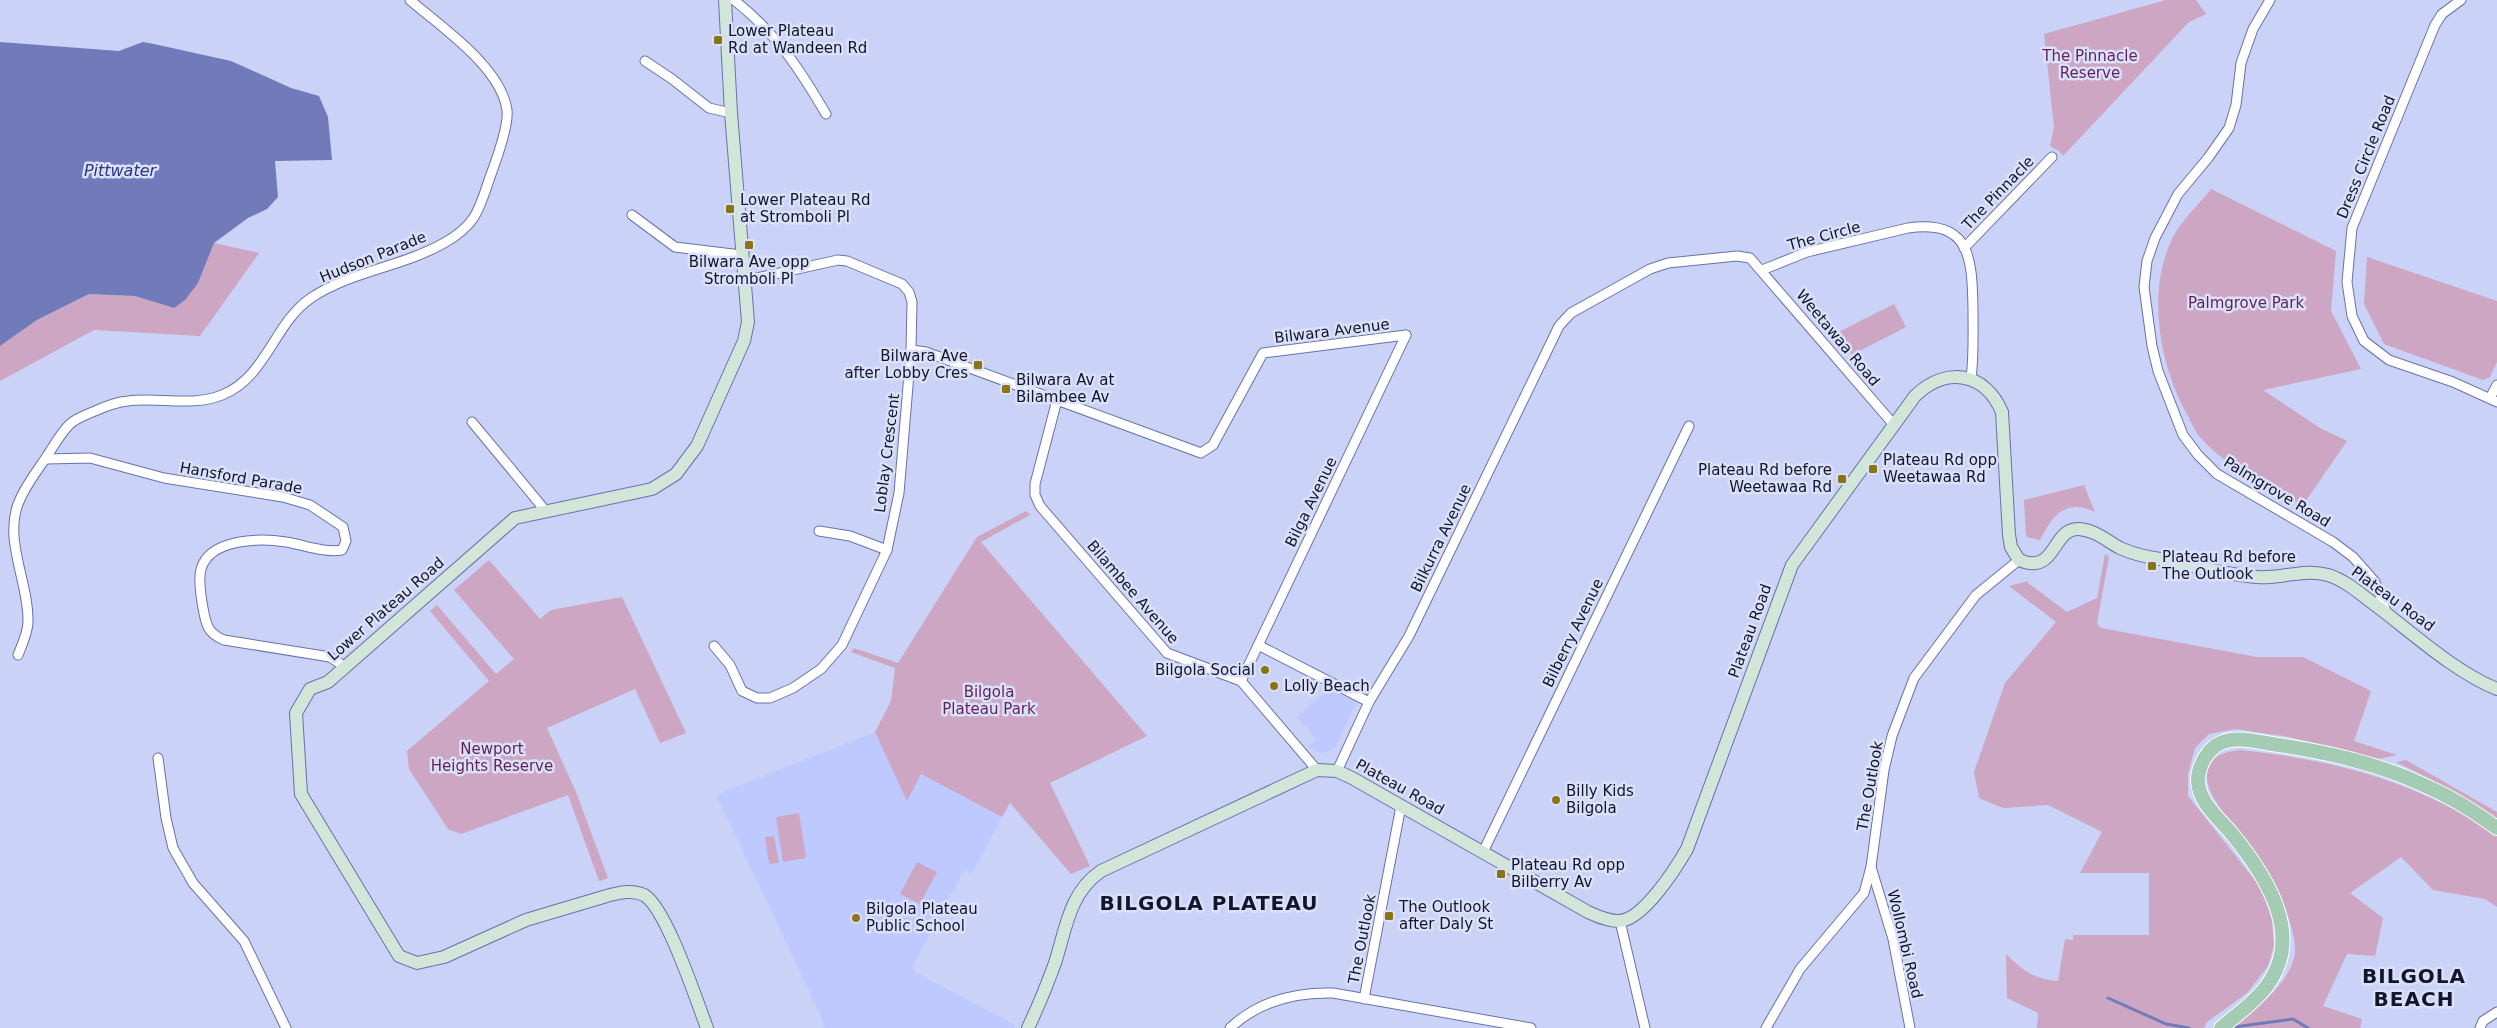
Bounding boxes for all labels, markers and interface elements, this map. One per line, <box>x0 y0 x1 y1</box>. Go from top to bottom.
place label: Lower Plateau Rd at Wandeen Rd <box>728 22 867 57</box>
marker: Lower Plateau Rd at Wandeen Rd <box>712 34 724 46</box>
park label: The Pinnacle Reserve <box>2041 47 2138 82</box>
street label: Dress Circle Road <box>2333 93 2399 221</box>
street label: The Pinnacle <box>1958 152 2038 234</box>
water label: Pittwater <box>84 161 158 180</box>
place label: Lower Plateau Rd at Stromboli Pl <box>740 191 871 226</box>
marker: Lower Plateau Rd at Stromboli Pl <box>724 203 736 215</box>
street label: The Circle <box>1785 218 1862 255</box>
street label: Hudson Parade <box>317 227 429 287</box>
marker: Bilwara Ave opp Stromboli Pl <box>743 239 755 251</box>
place label: Bilwara Ave opp Stromboli Pl <box>689 253 809 288</box>
street label: Weetawaa Road <box>1792 286 1884 390</box>
park label: Palmgrove Park <box>2188 294 2304 312</box>
street label: Bilwara Avenue <box>1273 315 1391 347</box>
place label: Bilwara Ave after Lobby Cres <box>844 347 968 382</box>
marker: Bilwara Ave after Lobby Cres <box>972 359 984 371</box>
place label: Bilwara Av at Bilambee Av <box>1016 371 1114 406</box>
marker: Bilwara Av at Bilambee Av <box>1000 383 1012 395</box>
street label: Loblay Crescent <box>871 392 903 514</box>
place label: Plateau Rd opp Weetawaa Rd <box>1883 451 1997 486</box>
street label: Palmgrove Road <box>2220 453 2334 531</box>
street label: Bilga Avenue <box>1281 454 1341 550</box>
street label: Hansford Parade <box>178 458 304 498</box>
place label: Plateau Rd before Weetawaa Rd <box>1698 461 1832 496</box>
marker: Plateau Rd opp Weetawaa Rd <box>1867 463 1879 475</box>
marker: Plateau Rd before Weetawaa Rd <box>1836 473 1848 485</box>
street label: Bilkurra Avenue <box>1407 481 1475 595</box>
street label: Bilambee Avenue <box>1083 537 1183 647</box>
place label: Plateau Rd before The Outlook <box>2161 548 2296 583</box>
street label: Lower Plateau Road <box>324 554 448 664</box>
marker: Plateau Rd before The Outlook <box>2146 560 2158 572</box>
street label: Plateau Road <box>2348 563 2438 635</box>
street label: Bilberry Avenue <box>1539 576 1607 690</box>
street label: Plateau Road <box>1725 582 1775 680</box>
place label: Bilgola Social <box>1155 661 1255 679</box>
marker: Bilgola Social <box>1259 664 1271 676</box>
place label: Lolly Beach <box>1284 677 1370 695</box>
marker: Lolly Beach <box>1268 680 1280 692</box>
park label: Bilgola Plateau Park <box>942 683 1036 718</box>
street label: The Outlook <box>1853 739 1887 833</box>
park label: Newport Heights Reserve <box>431 740 553 775</box>
street label: Plateau Road <box>1353 755 1447 819</box>
place label: Billy Kids Bilgola <box>1566 782 1634 817</box>
marker: Billy Kids Bilgola <box>1550 794 1562 806</box>
place label: Plateau Rd opp Bilberry Av <box>1511 856 1625 891</box>
marker: Plateau Rd opp Bilberry Av <box>1495 868 1507 880</box>
street label: Wollombi Road <box>1884 888 1926 1000</box>
district label: BILGOLA PLATEAU <box>1100 891 1318 915</box>
street label: The Outlook <box>1344 892 1380 986</box>
place label: The Outlook after Daly St <box>1398 898 1493 933</box>
place label: Bilgola Plateau Public School <box>866 900 978 935</box>
marker: The Outlook after Daly St <box>1383 910 1395 922</box>
marker: Bilgola Plateau Public School <box>850 912 862 924</box>
district label: BILGOLA BEACH <box>2362 964 2466 1011</box>

